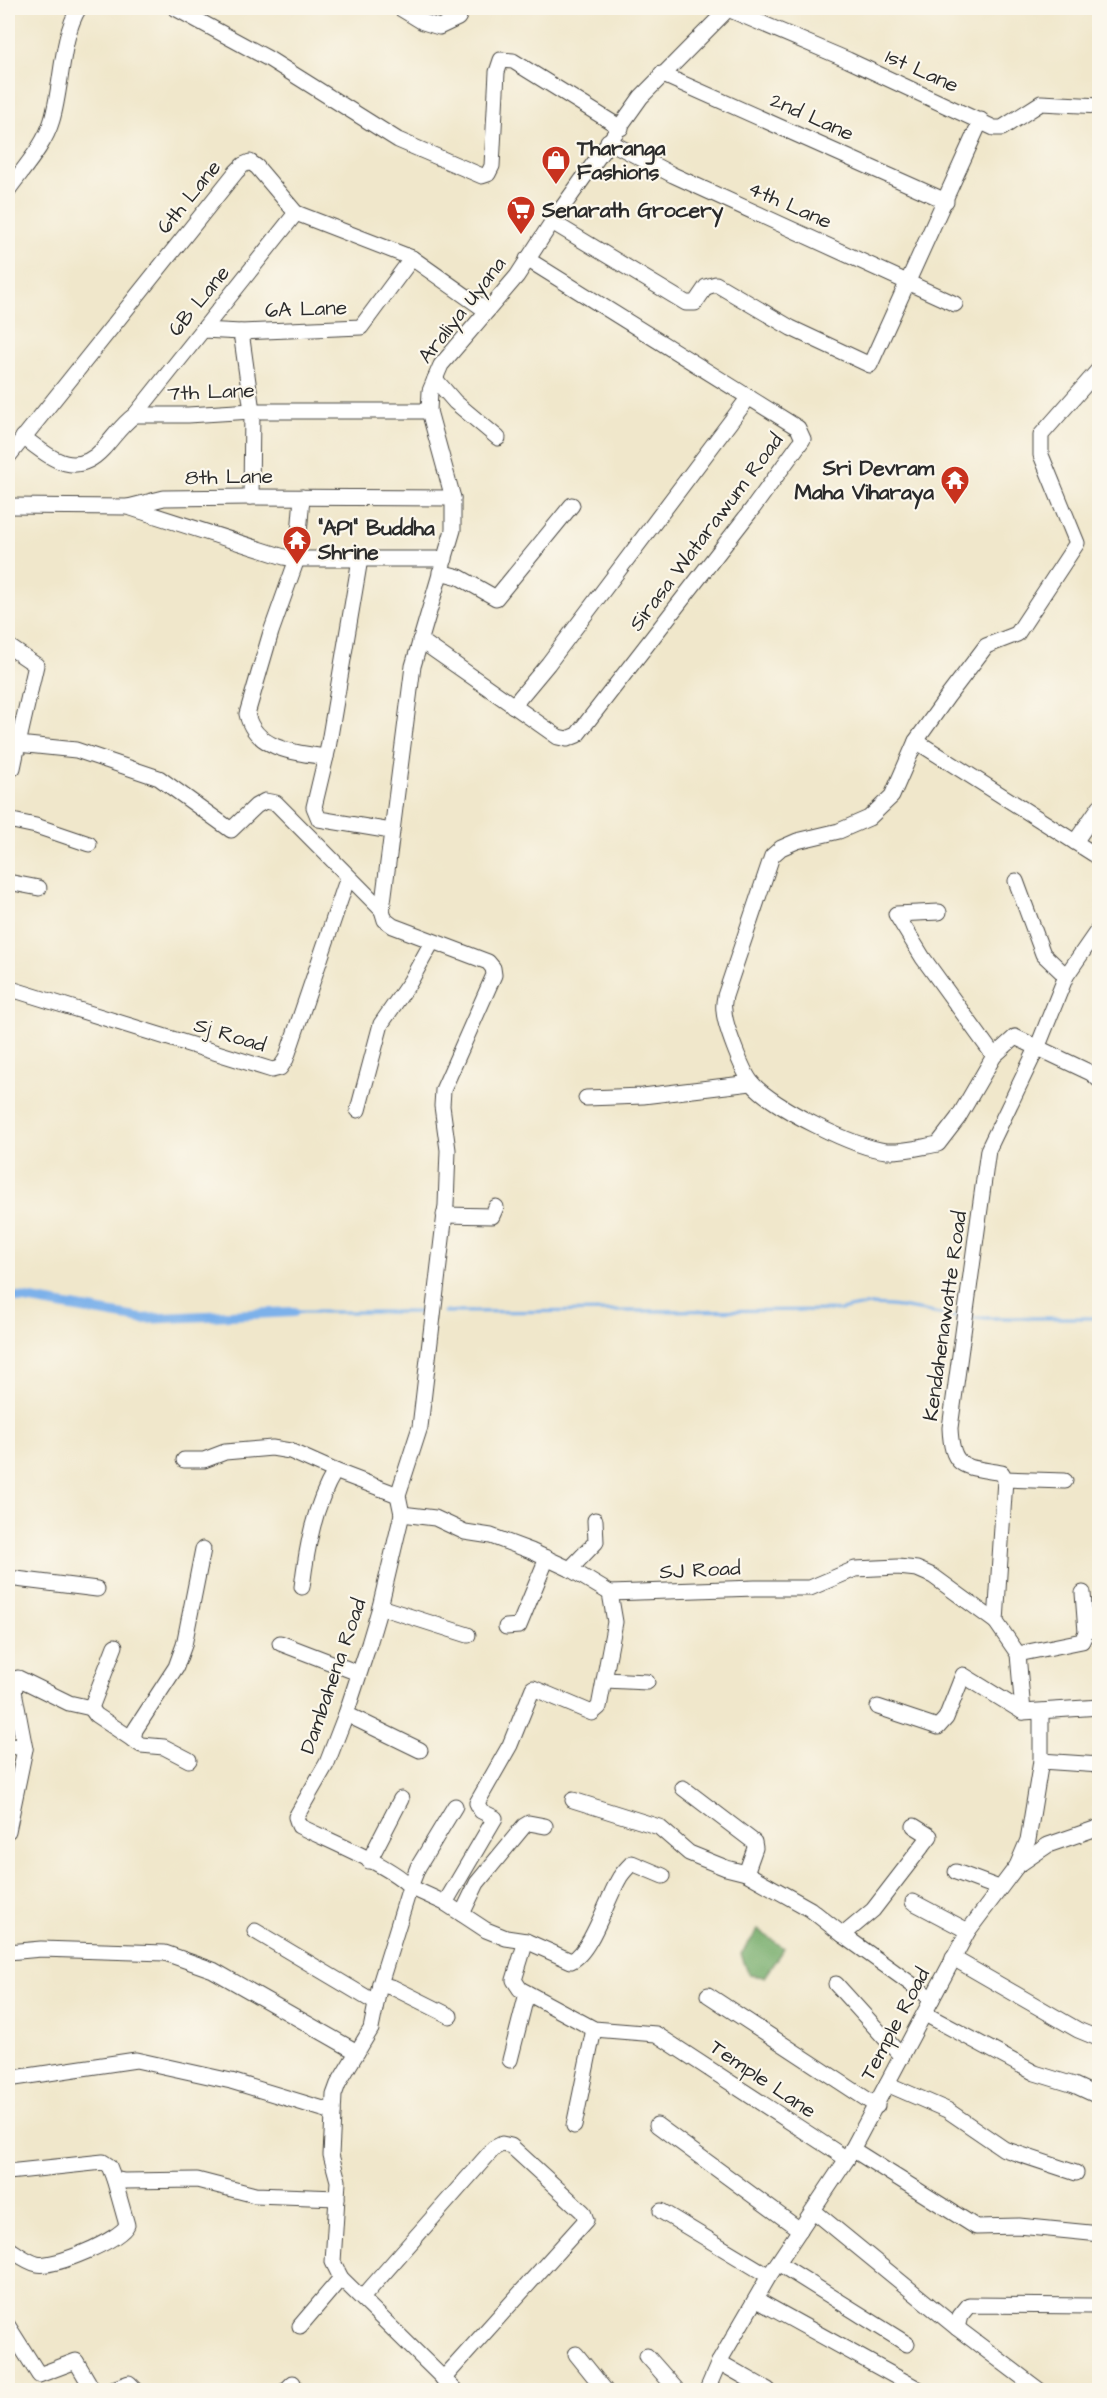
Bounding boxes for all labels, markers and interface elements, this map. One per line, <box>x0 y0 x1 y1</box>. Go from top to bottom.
street label: 1st Lane <box>881 42 963 100</box>
street label: 2nd Lane <box>766 86 858 148</box>
place label: Tharanga Fashions <box>576 134 666 187</box>
shop icon: Tharanga Fashions <box>540 144 572 186</box>
street label: 6th Lane <box>150 154 228 240</box>
street label: 4th Lane <box>744 174 836 236</box>
supermarket icon: Senarath Grocery <box>505 194 537 236</box>
place label: Senarath Grocery <box>541 196 724 228</box>
street label: Araliya Uyana <box>411 250 515 371</box>
street label: 6B Lane <box>161 259 237 343</box>
street label: 6A Lane <box>264 293 348 325</box>
street label: 7th Lane <box>167 376 255 408</box>
street label: Sirasa Watarawum Road <box>622 427 790 637</box>
place label: Sri Devram Maha Viharaya <box>795 454 935 510</box>
street label: 8th Lane <box>185 462 273 492</box>
temple icon: Sri Devram Maha Viharaya <box>939 464 971 506</box>
place label: "API" Buddha Shrine <box>317 514 435 567</box>
temple icon: "API" Buddha Shrine <box>281 524 313 566</box>
street label: Sj Road <box>190 1010 270 1060</box>
street label: Kendahenawatte Road <box>916 1209 974 1423</box>
street label: SJ Road <box>659 1553 742 1587</box>
street label: Dambahena Road <box>293 1594 373 1758</box>
street label: Temple Road <box>853 1962 938 2086</box>
street label: Temple Lane <box>703 2033 822 2126</box>

